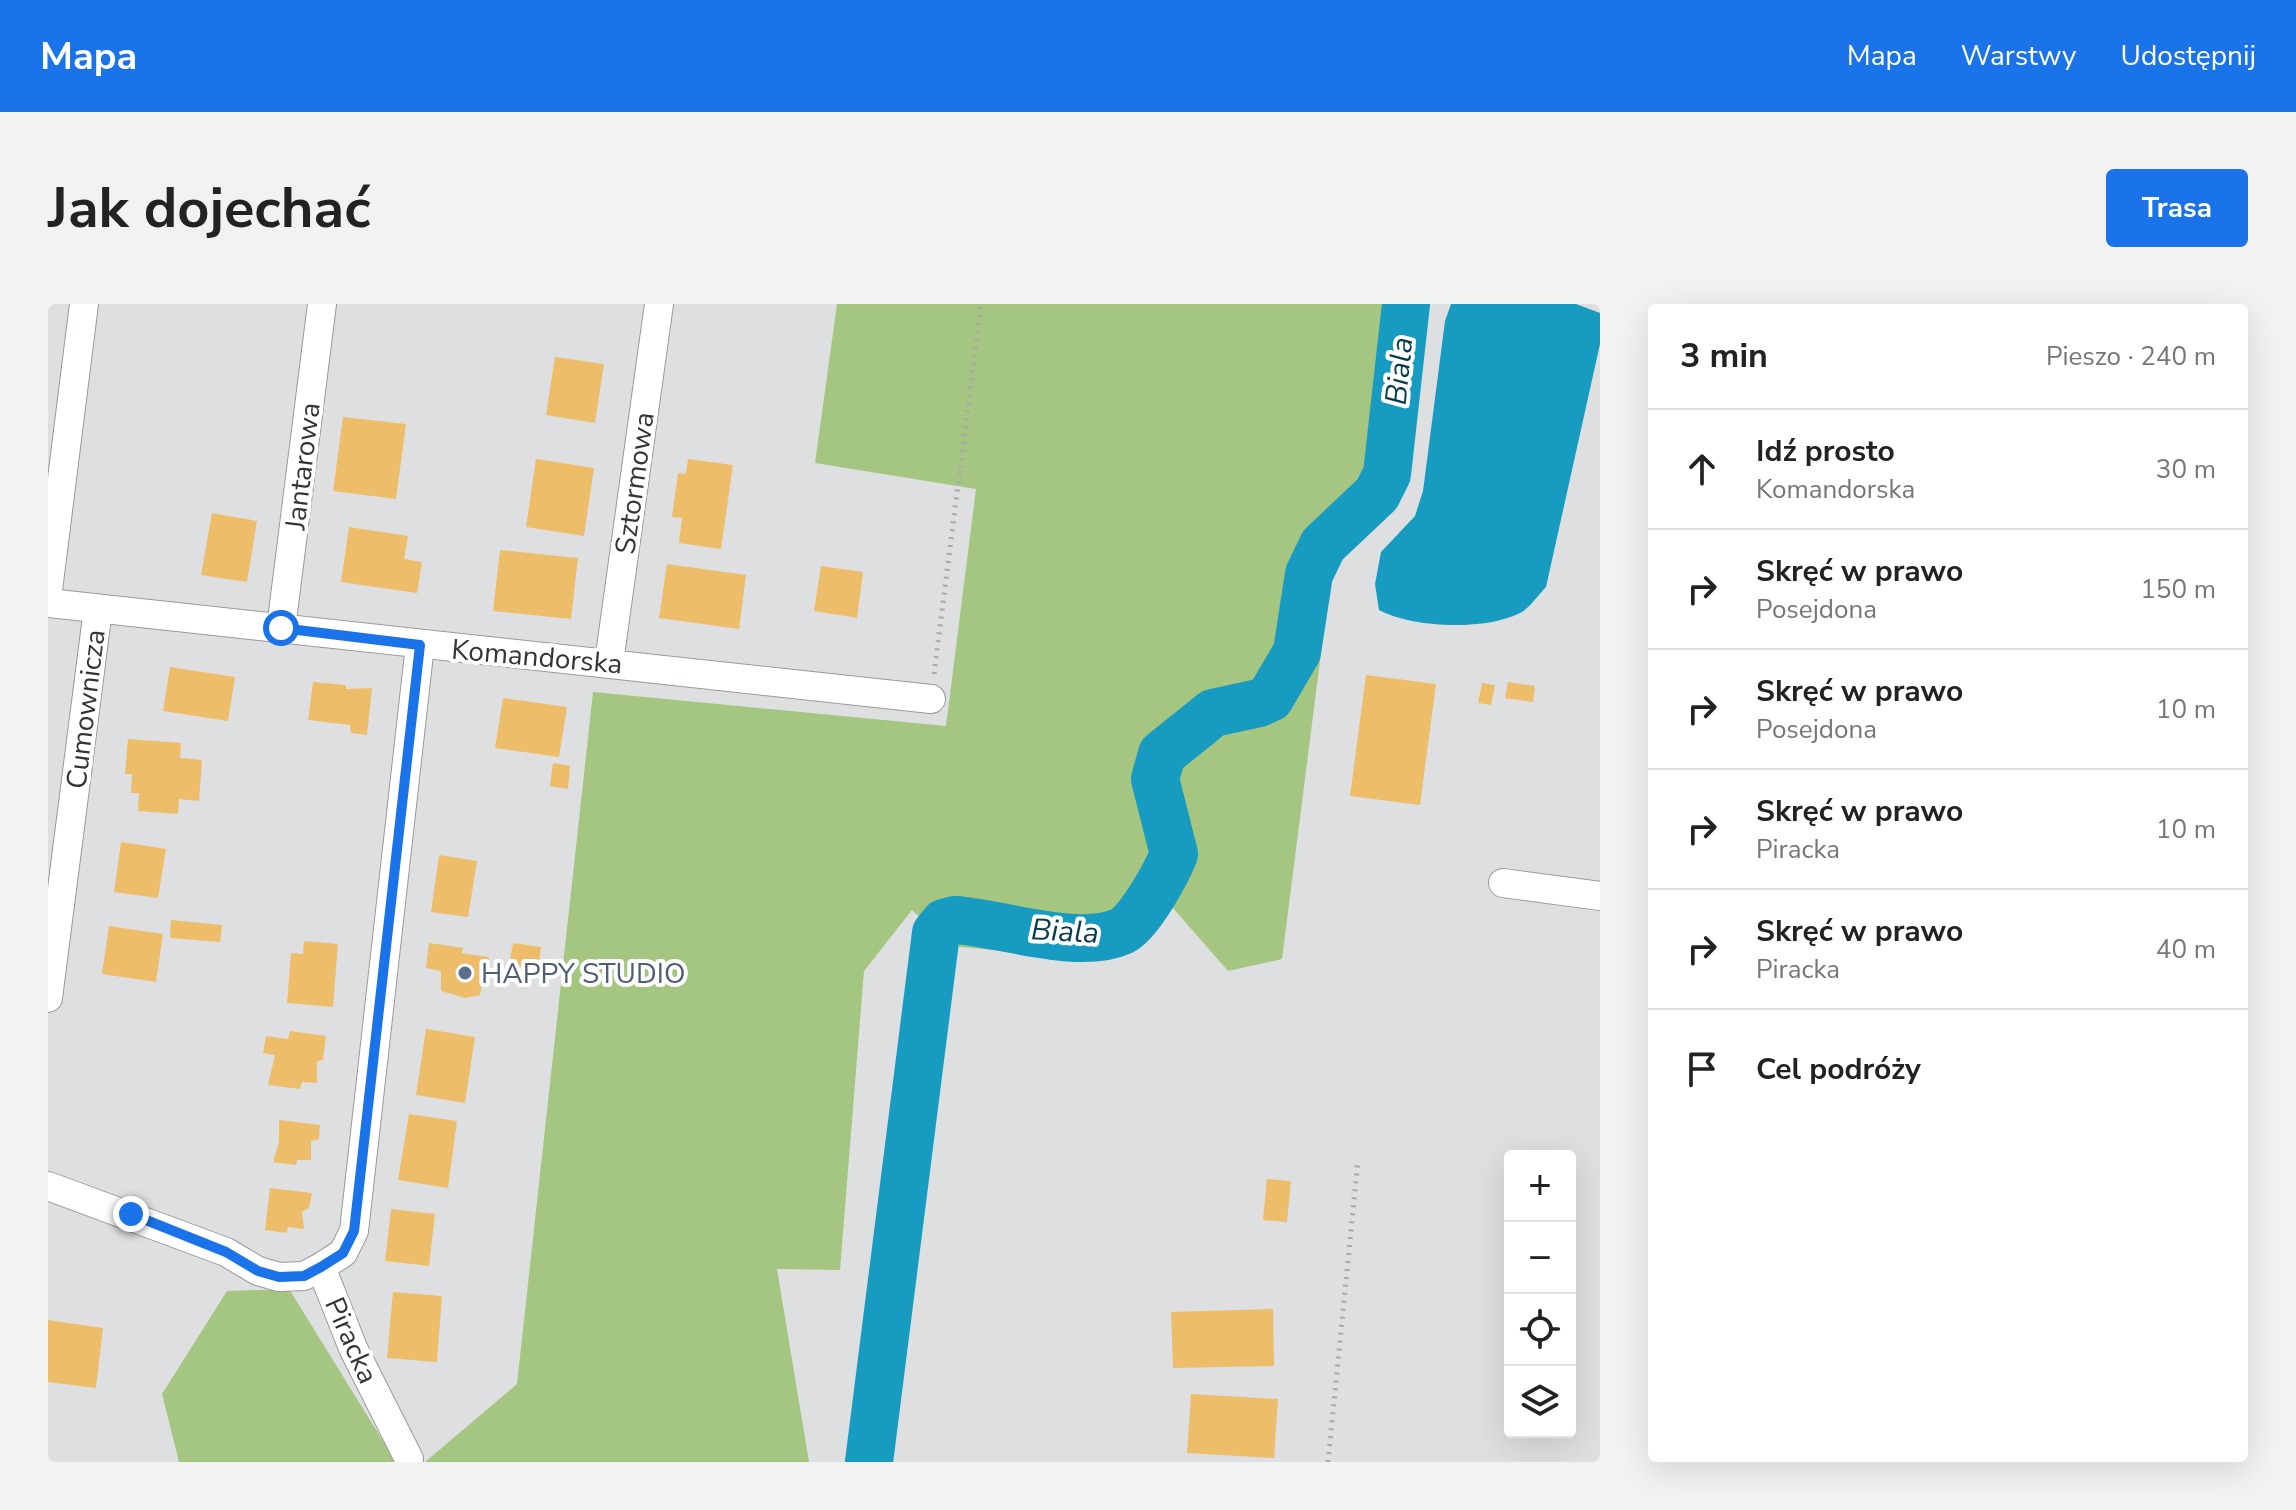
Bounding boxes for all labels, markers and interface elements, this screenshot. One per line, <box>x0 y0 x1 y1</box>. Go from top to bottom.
text: Mapa <box>40 31 137 82</box>
text: Mapa <box>1847 37 1917 75</box>
text: Warstwy <box>1961 37 2077 75</box>
text: Udostępnij <box>2121 37 2256 75</box>
button: Trasa <box>2106 169 2248 247</box>
text: Jak dojechać <box>48 170 371 247</box>
text: 3 min <box>1680 333 1768 379</box>
water label: Biala <box>1376 335 1423 407</box>
text: Pieszo · 240 m <box>2046 339 2216 374</box>
street label: Jantarowa <box>276 400 330 533</box>
street label: Sztormowa <box>606 410 664 557</box>
text: Idź prosto <box>1756 431 1895 472</box>
icon: ahead <box>1680 447 1724 491</box>
text: 30 m <box>2156 452 2216 487</box>
text: Komandorska <box>1756 472 1915 507</box>
text: Skręć w prawo <box>1756 551 1963 592</box>
icon: right <box>1680 567 1724 611</box>
text: 150 m <box>2140 572 2216 607</box>
text: Posejdona <box>1756 592 1877 627</box>
route start <box>263 610 299 646</box>
street label: Cumownicza <box>57 627 115 791</box>
street label: Komandorska <box>450 631 624 683</box>
text: Skręć w prawo <box>1756 671 1963 712</box>
icon: right <box>1680 687 1724 731</box>
text: 10 m <box>2156 692 2216 727</box>
text: Posejdona <box>1756 712 1877 747</box>
text: Skręć w prawo <box>1756 791 1963 832</box>
icon: right <box>1680 807 1724 851</box>
text: 10 m <box>2156 812 2216 847</box>
text: Piracka <box>1756 832 1840 867</box>
water label: Biala <box>1030 909 1100 954</box>
text: Skręć w prawo <box>1756 911 1963 952</box>
icon: right <box>1680 927 1724 971</box>
text: 40 m <box>2156 932 2216 967</box>
text: Piracka <box>1756 952 1840 987</box>
place label: HAPPY STUDIO <box>481 955 685 993</box>
marker: HAPPY STUDIO <box>456 964 474 982</box>
icon: arrive <box>1680 1047 1724 1091</box>
text: Cel podróży <box>1756 1049 1921 1090</box>
map controls <box>1504 1150 1576 1438</box>
button: + <box>1504 1150 1576 1222</box>
route end <box>113 1196 149 1232</box>
button: − <box>1504 1222 1576 1294</box>
street label: Piracka <box>315 1291 387 1390</box>
button: locate <box>1504 1294 1576 1366</box>
button: layers <box>1504 1366 1576 1438</box>

